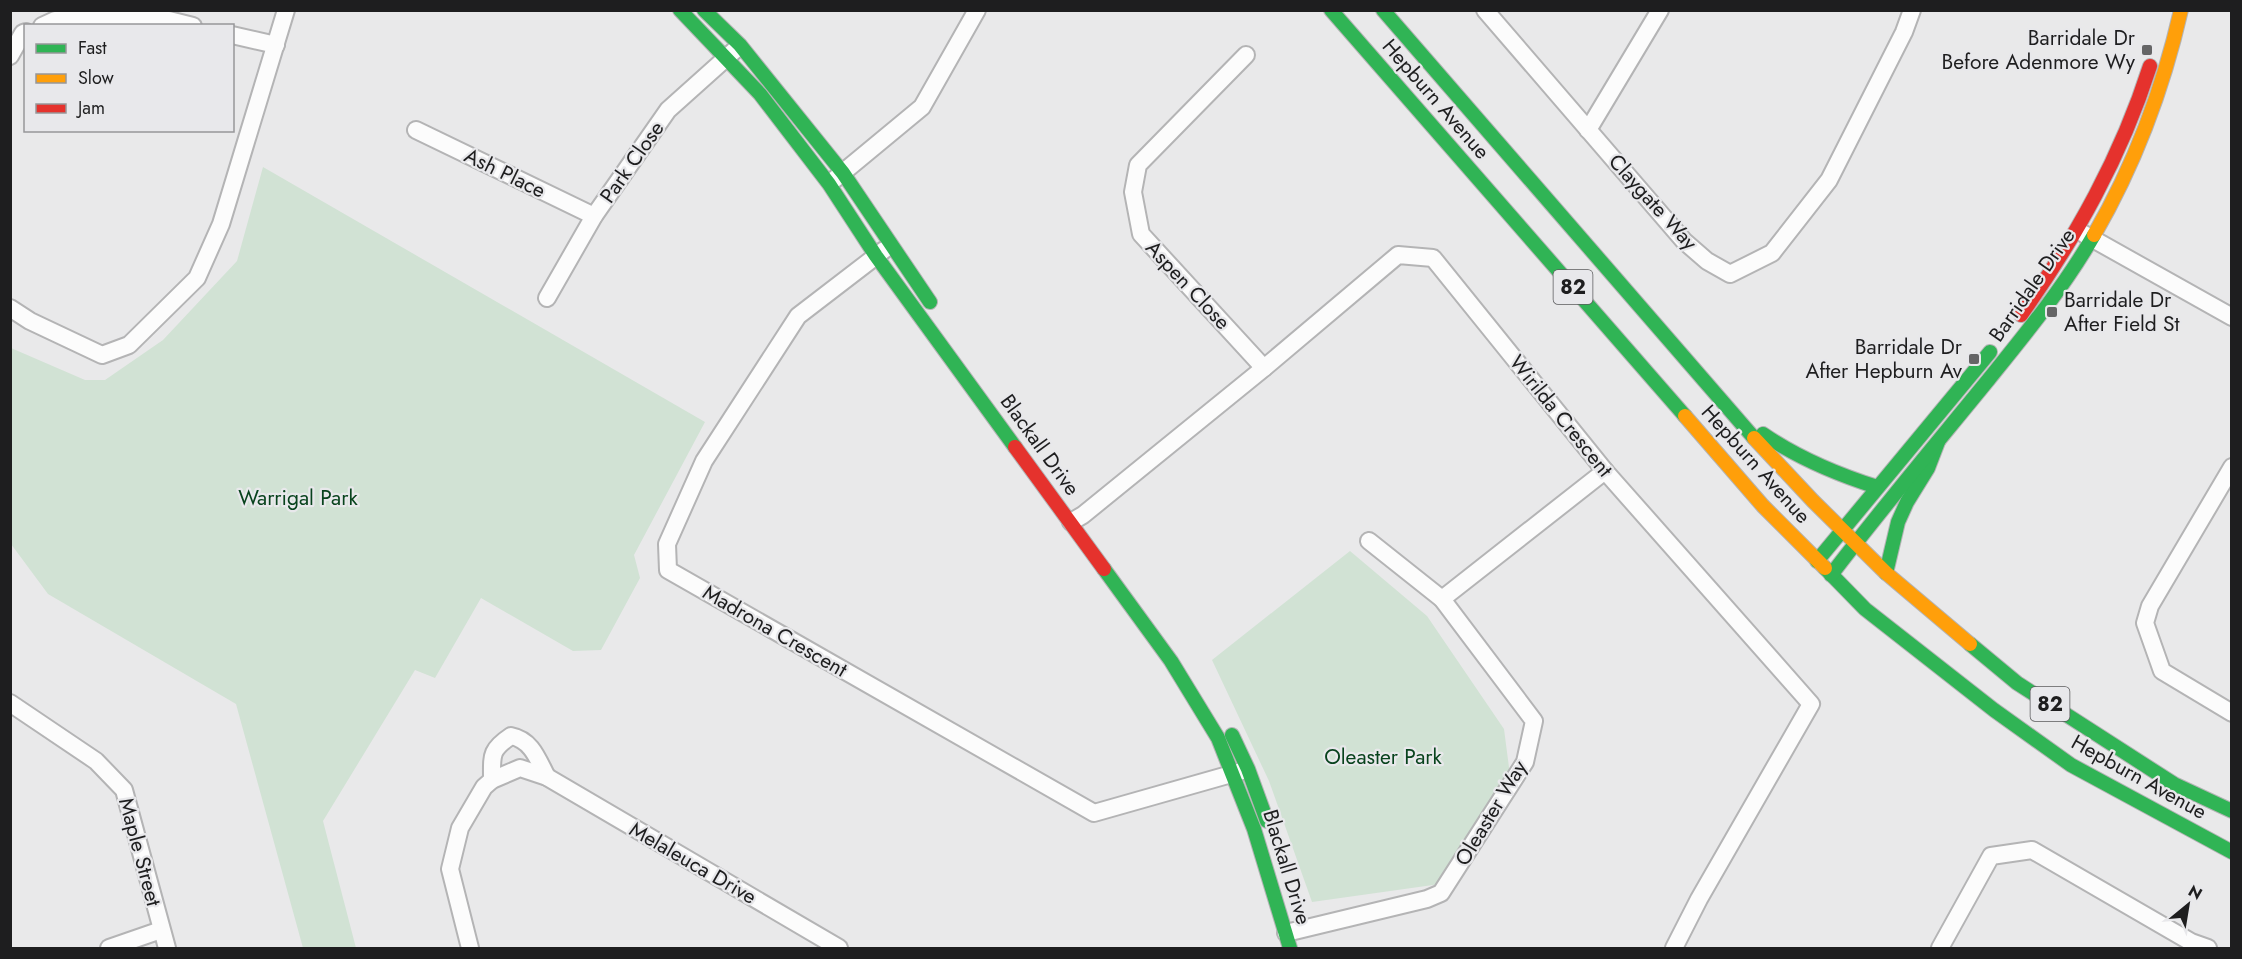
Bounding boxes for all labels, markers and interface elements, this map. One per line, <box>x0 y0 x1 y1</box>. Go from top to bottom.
place label: Barridale Dr Before Adenmore Wy <box>1941 23 2136 77</box>
legend <box>24 24 234 132</box>
street label: Hepburn Avenue <box>1375 32 1497 166</box>
text: Fast <box>78 35 107 61</box>
marker: Barridale Dr Before Adenmore Wy <box>2140 43 2154 57</box>
text: Slow <box>78 65 115 91</box>
text: Jam <box>76 95 105 121</box>
street label: Park Close <box>593 115 671 209</box>
street label: Ash Place <box>459 140 551 206</box>
street label: Claygate Way <box>1602 147 1705 257</box>
street label: Barridale Drive <box>1982 222 2082 348</box>
street label: Aspen Close <box>1139 234 1237 336</box>
road number: 82 <box>1554 270 1592 304</box>
place label: Barridale Dr After Field St <box>2064 285 2180 339</box>
marker: Barridale Dr After Field St <box>2045 305 2059 319</box>
place label: Barridale Dr After Hepburn Av <box>1805 332 1963 386</box>
street label: Wirilda Crescent <box>1502 348 1620 484</box>
marker: Barridale Dr After Hepburn Av <box>1967 352 1981 366</box>
street label: Blackall Drive <box>993 388 1087 502</box>
street label: Hepburn Avenue <box>1694 398 1818 530</box>
park label: Warrigal Park <box>238 483 358 513</box>
street label: Madrona Crescent <box>697 577 853 685</box>
road number: 82 <box>2030 687 2070 721</box>
street label: Hepburn Avenue <box>2066 727 2212 827</box>
park label: Oleaster Park <box>1324 742 1443 772</box>
street label: Oleaster Way <box>1448 754 1535 871</box>
street label: Maple Street <box>111 794 169 910</box>
street label: Blackall Drive <box>1255 806 1319 928</box>
street label: Melaleuca Drive <box>624 814 762 912</box>
north arrow <box>2158 875 2218 935</box>
text: N <box>2184 879 2207 906</box>

